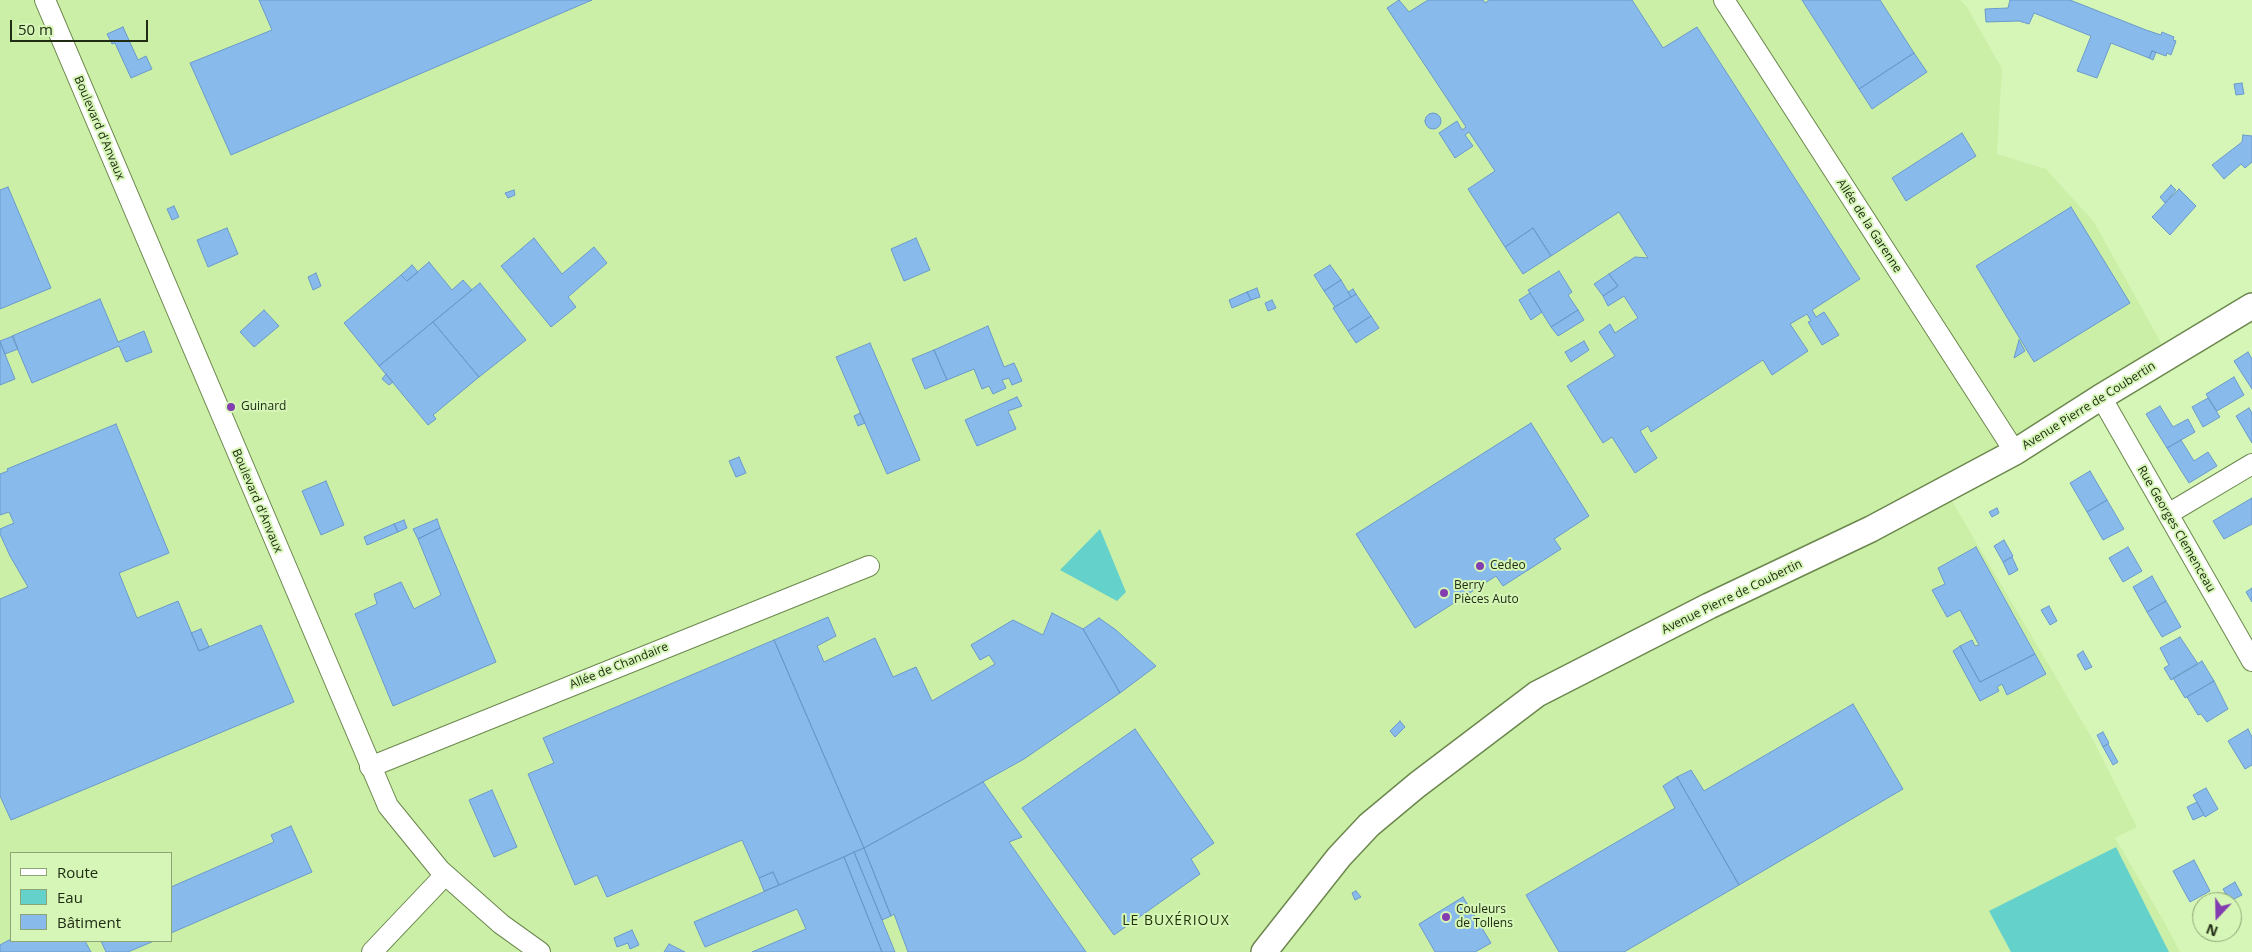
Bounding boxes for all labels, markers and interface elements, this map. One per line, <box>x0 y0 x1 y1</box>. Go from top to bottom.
scale bar <box>12 10 150 42</box>
text: 50 m <box>18 19 53 39</box>
street label: Boulevard d'Anvaux <box>71 74 127 182</box>
street label: Allée de la Garenne <box>1833 176 1905 276</box>
street label: Avenue Pierre de Coubertin <box>2020 359 2158 453</box>
place label: Guinard <box>241 400 286 414</box>
marker: Guinard <box>225 401 237 413</box>
street label: Boulevard d'Anvaux <box>229 447 285 555</box>
street label: Rue Georges Clemenceau <box>2134 463 2218 595</box>
street label: Avenue Pierre de Coubertin <box>1659 557 1805 637</box>
place label: Cedeo <box>1490 559 1526 573</box>
marker: Cedeo <box>1474 560 1486 572</box>
place label: Berry Pièces Auto <box>1454 579 1519 607</box>
marker: Berry Pièces Auto <box>1438 587 1450 599</box>
street label: Allée de Chandaire <box>568 640 670 692</box>
legend <box>10 852 172 942</box>
text: Route <box>57 862 98 882</box>
text: Eau <box>57 887 83 907</box>
north arrow <box>2192 892 2242 942</box>
place label: Couleurs de Tollens <box>1456 903 1513 931</box>
marker: Couleurs de Tollens <box>1440 911 1452 923</box>
text: Bâtiment <box>57 912 121 932</box>
district label: LE BUXÉRIOUX <box>1121 913 1231 929</box>
text: N <box>2203 920 2221 941</box>

